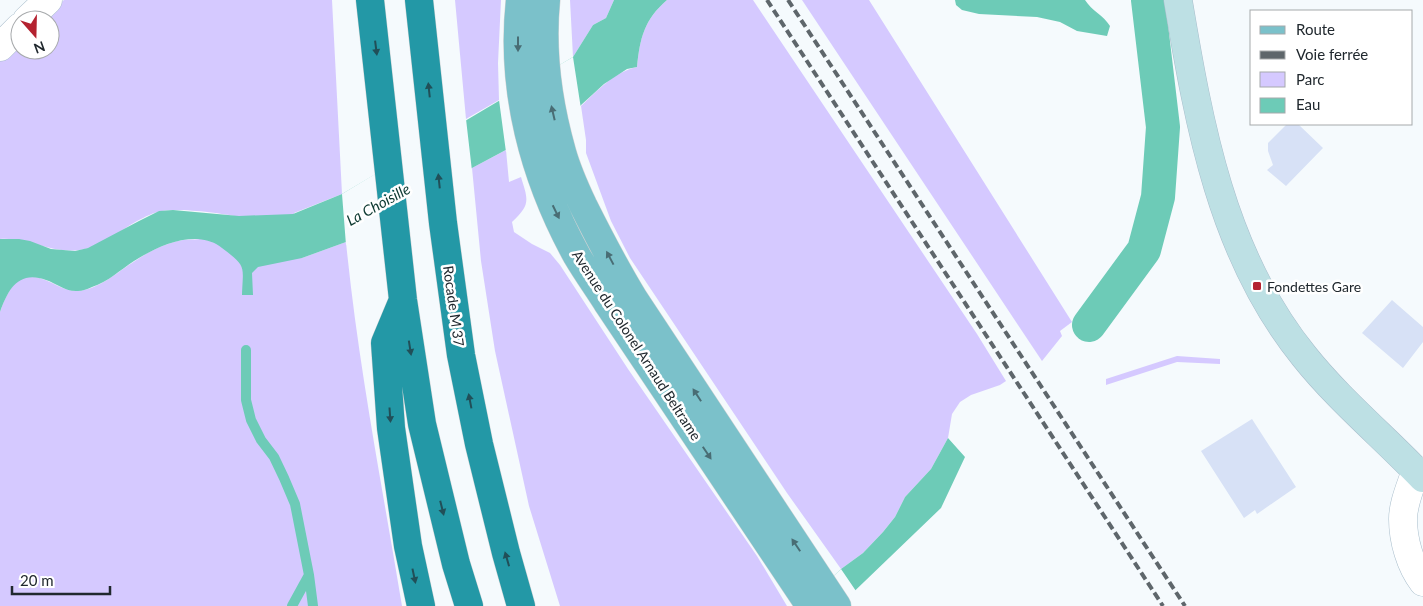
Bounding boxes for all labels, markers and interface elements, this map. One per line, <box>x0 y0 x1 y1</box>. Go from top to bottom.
north arrow <box>10 10 60 60</box>
legend <box>1250 10 1413 125</box>
text: Route <box>1296 20 1335 38</box>
one-way arrow <box>514 36 522 52</box>
text: N <box>32 38 48 58</box>
one-way arrow <box>372 41 380 57</box>
text: Voie ferrée <box>1296 45 1368 63</box>
text: Parc <box>1296 70 1325 88</box>
one-way arrow <box>425 82 433 98</box>
text: Eau <box>1296 95 1320 113</box>
one-way arrow <box>549 106 557 121</box>
one-way arrow <box>435 172 443 188</box>
water label: La Choisille <box>343 179 413 229</box>
one-way arrow <box>552 205 560 219</box>
street label: Avenue du Colonel Arnaud Beltrame <box>569 247 705 443</box>
one-way arrow <box>605 251 614 265</box>
street label: Rocade M 37 <box>440 264 468 348</box>
place label: Fondettes Gare <box>1267 278 1361 295</box>
marker: Fondettes Gare <box>1251 280 1263 292</box>
one-way arrow <box>407 341 415 357</box>
one-way arrow <box>692 388 702 401</box>
one-way arrow <box>466 393 474 409</box>
one-way arrow <box>386 407 394 423</box>
one-way arrow <box>702 447 712 460</box>
one-way arrow <box>438 500 446 515</box>
one-way arrow <box>791 538 801 552</box>
one-way arrow <box>503 552 511 567</box>
scale bar <box>12 564 110 596</box>
one-way arrow <box>411 568 419 584</box>
text: 20 m <box>20 571 54 589</box>

